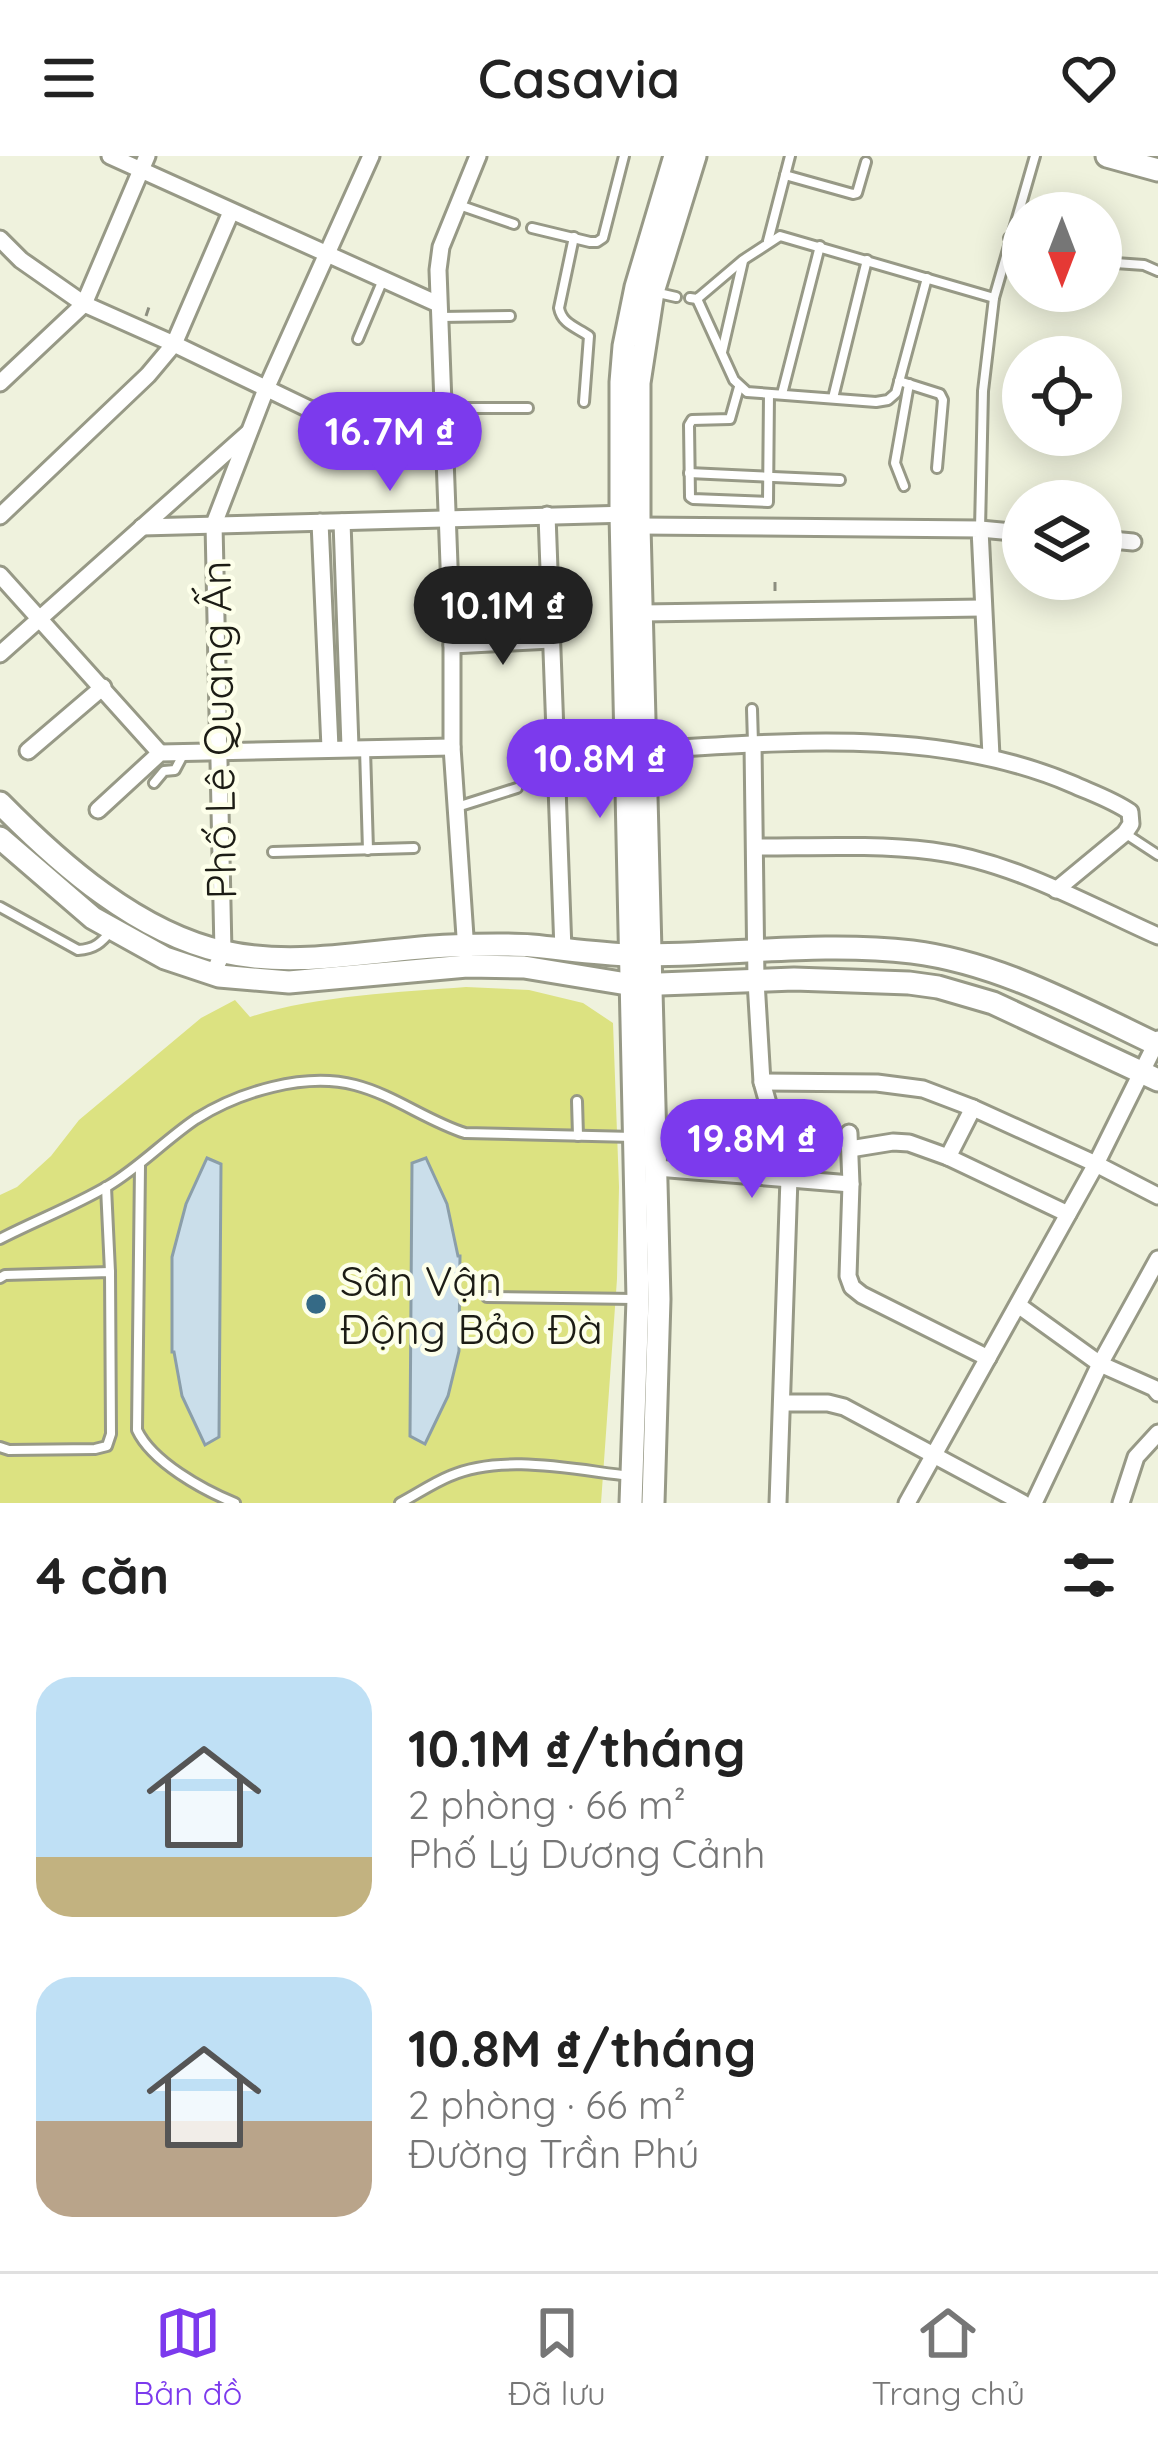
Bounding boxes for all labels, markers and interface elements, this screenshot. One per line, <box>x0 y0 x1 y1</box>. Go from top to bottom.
text: Casavia <box>478 44 680 112</box>
icon: menu <box>36 45 102 111</box>
icon: heart <box>1056 45 1122 111</box>
north arrow <box>1002 192 1122 312</box>
map controls <box>1002 192 1122 600</box>
button: locate <box>1002 336 1122 456</box>
pin: 16.7M ₫ <box>279 392 501 494</box>
text: 16.7M ₫ <box>325 406 455 455</box>
button: layers <box>1002 480 1122 600</box>
street label: Phố Lê Quang Ấn <box>189 560 247 900</box>
pin: 10.1M ₫ <box>392 566 614 668</box>
text: 10.1M ₫ <box>441 580 565 629</box>
pin: 10.8M ₫ <box>489 719 711 821</box>
text: 10.8M ₫ <box>534 733 666 782</box>
pin: 19.8M ₫ <box>641 1099 863 1201</box>
text: 19.8M ₫ <box>687 1113 817 1162</box>
place label: Sân Vận Động Bảo Đà <box>340 1254 603 1355</box>
marker: Sân Vận Động Bảo Đà <box>303 1291 329 1317</box>
icon: filters <box>1056 1542 1122 1608</box>
text: 4 căn <box>36 1543 169 1607</box>
text: 10.1M ₫/tháng <box>408 1716 746 1780</box>
icon: home <box>132 1725 276 1869</box>
text: 2 phòng · 66 m² <box>408 1780 686 1829</box>
text: Phố Lý Dương Cảnh <box>408 1829 765 1878</box>
text: 10.8M ₫/tháng <box>408 2016 756 2080</box>
icon: home <box>132 2025 276 2169</box>
text: 2 phòng · 66 m² <box>408 2080 686 2129</box>
text: Đường Trần Phú <box>408 2129 700 2178</box>
tab: Bản đồ <box>133 2300 242 2413</box>
tab: Đã lưu <box>508 2300 606 2413</box>
tab: Trang chủ <box>872 2300 1025 2413</box>

